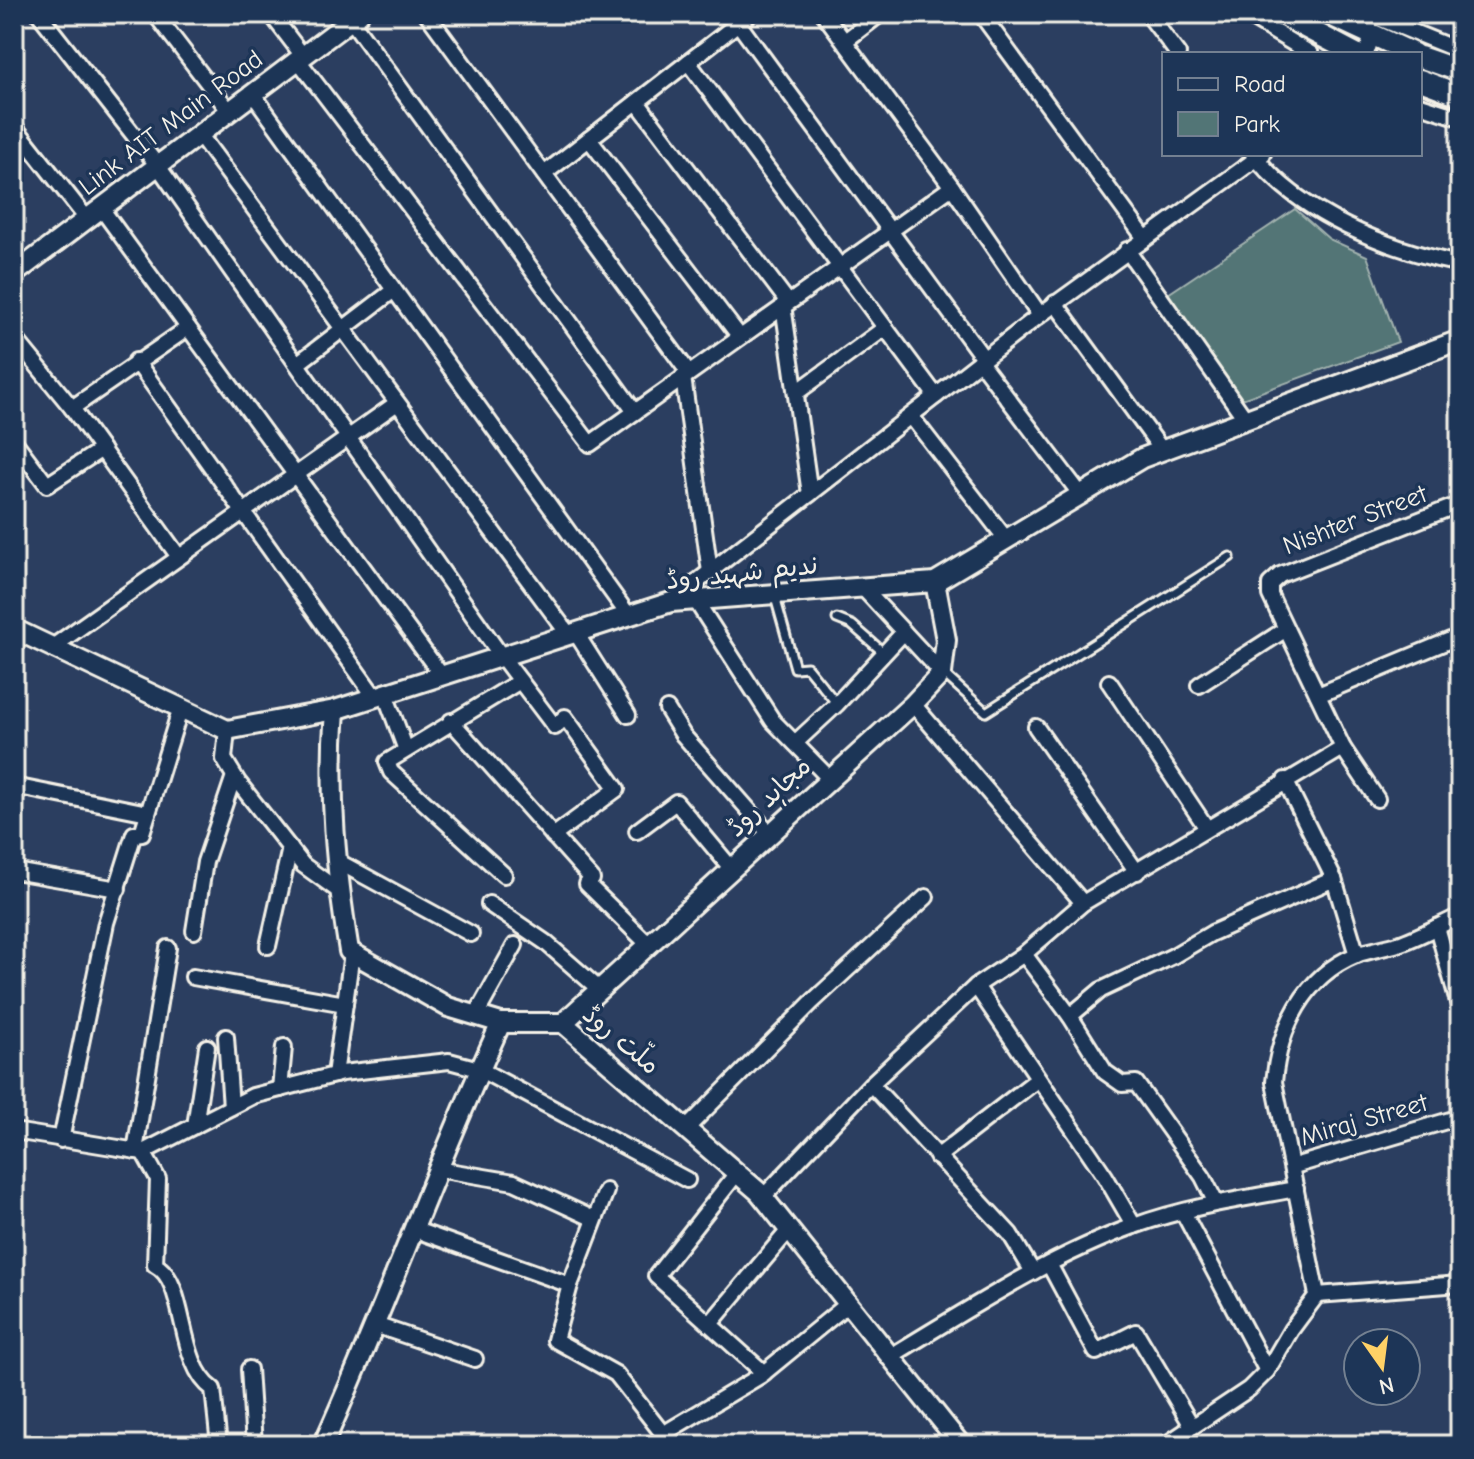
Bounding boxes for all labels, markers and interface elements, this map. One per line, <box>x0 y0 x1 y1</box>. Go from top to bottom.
street label: Link AIT Main Road <box>73 44 269 202</box>
legend <box>1162 52 1422 156</box>
text: Road <box>1234 70 1286 98</box>
text: Park <box>1234 110 1280 138</box>
street label: Nishter Street <box>1279 478 1433 561</box>
street label: ندیم شہید روڈ <box>665 550 820 600</box>
street label: مجاہد روڈ <box>721 751 820 846</box>
street label: ملّت روڈ <box>576 997 668 1081</box>
street label: Miraj Street <box>1297 1087 1433 1152</box>
north arrow <box>1342 1327 1422 1407</box>
text: N <box>1376 1371 1397 1400</box>

